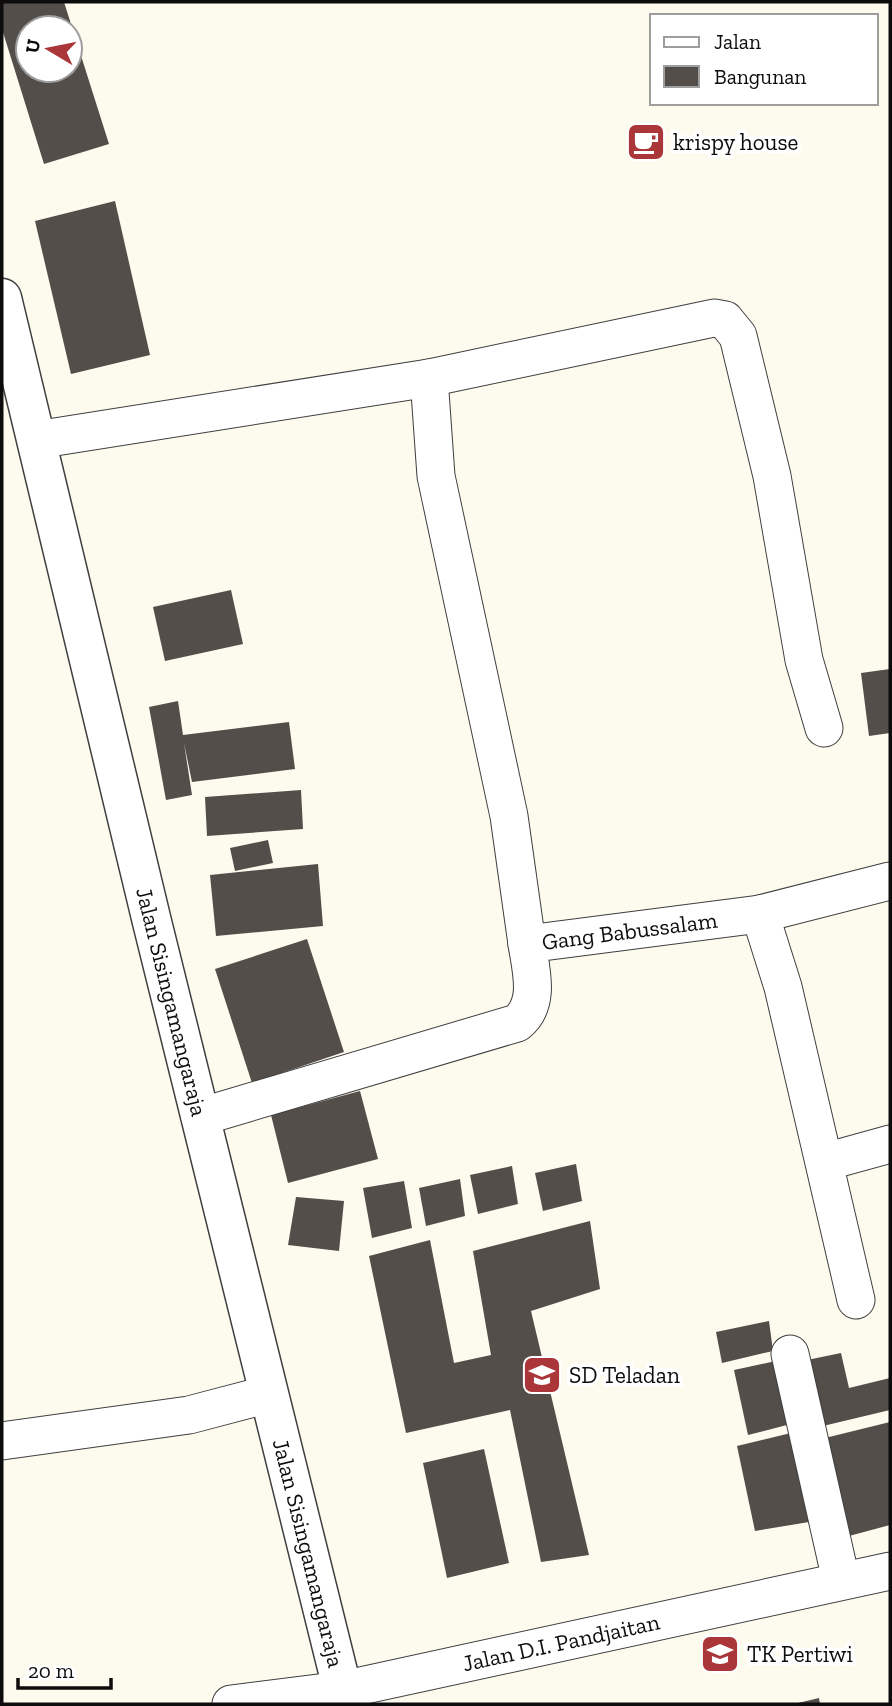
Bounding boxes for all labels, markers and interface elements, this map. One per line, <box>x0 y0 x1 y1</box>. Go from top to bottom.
north arrow <box>14 14 84 84</box>
legend <box>650 14 878 105</box>
text: Jalan <box>714 29 761 54</box>
text: U <box>20 37 45 55</box>
text: Bangunan <box>714 64 806 89</box>
cafe icon: krispy house <box>625 121 667 163</box>
place label: krispy house <box>673 128 798 156</box>
street label: Jalan Sisingamangaraja <box>130 885 214 1119</box>
street label: Gang Babussalam <box>540 906 719 956</box>
school or university icon: SD Teladan <box>521 1354 563 1396</box>
place label: SD Teladan <box>569 1361 680 1389</box>
street label: Jalan Sisingamangaraja <box>267 1436 350 1670</box>
street label: Jalan D.I. Pandjaitan <box>460 1607 662 1677</box>
school or university icon: TK Pertiwi <box>699 1633 741 1675</box>
place label: TK Pertiwi <box>747 1640 853 1668</box>
scale bar <box>18 1646 110 1690</box>
text: 20 m <box>28 1658 74 1683</box>

